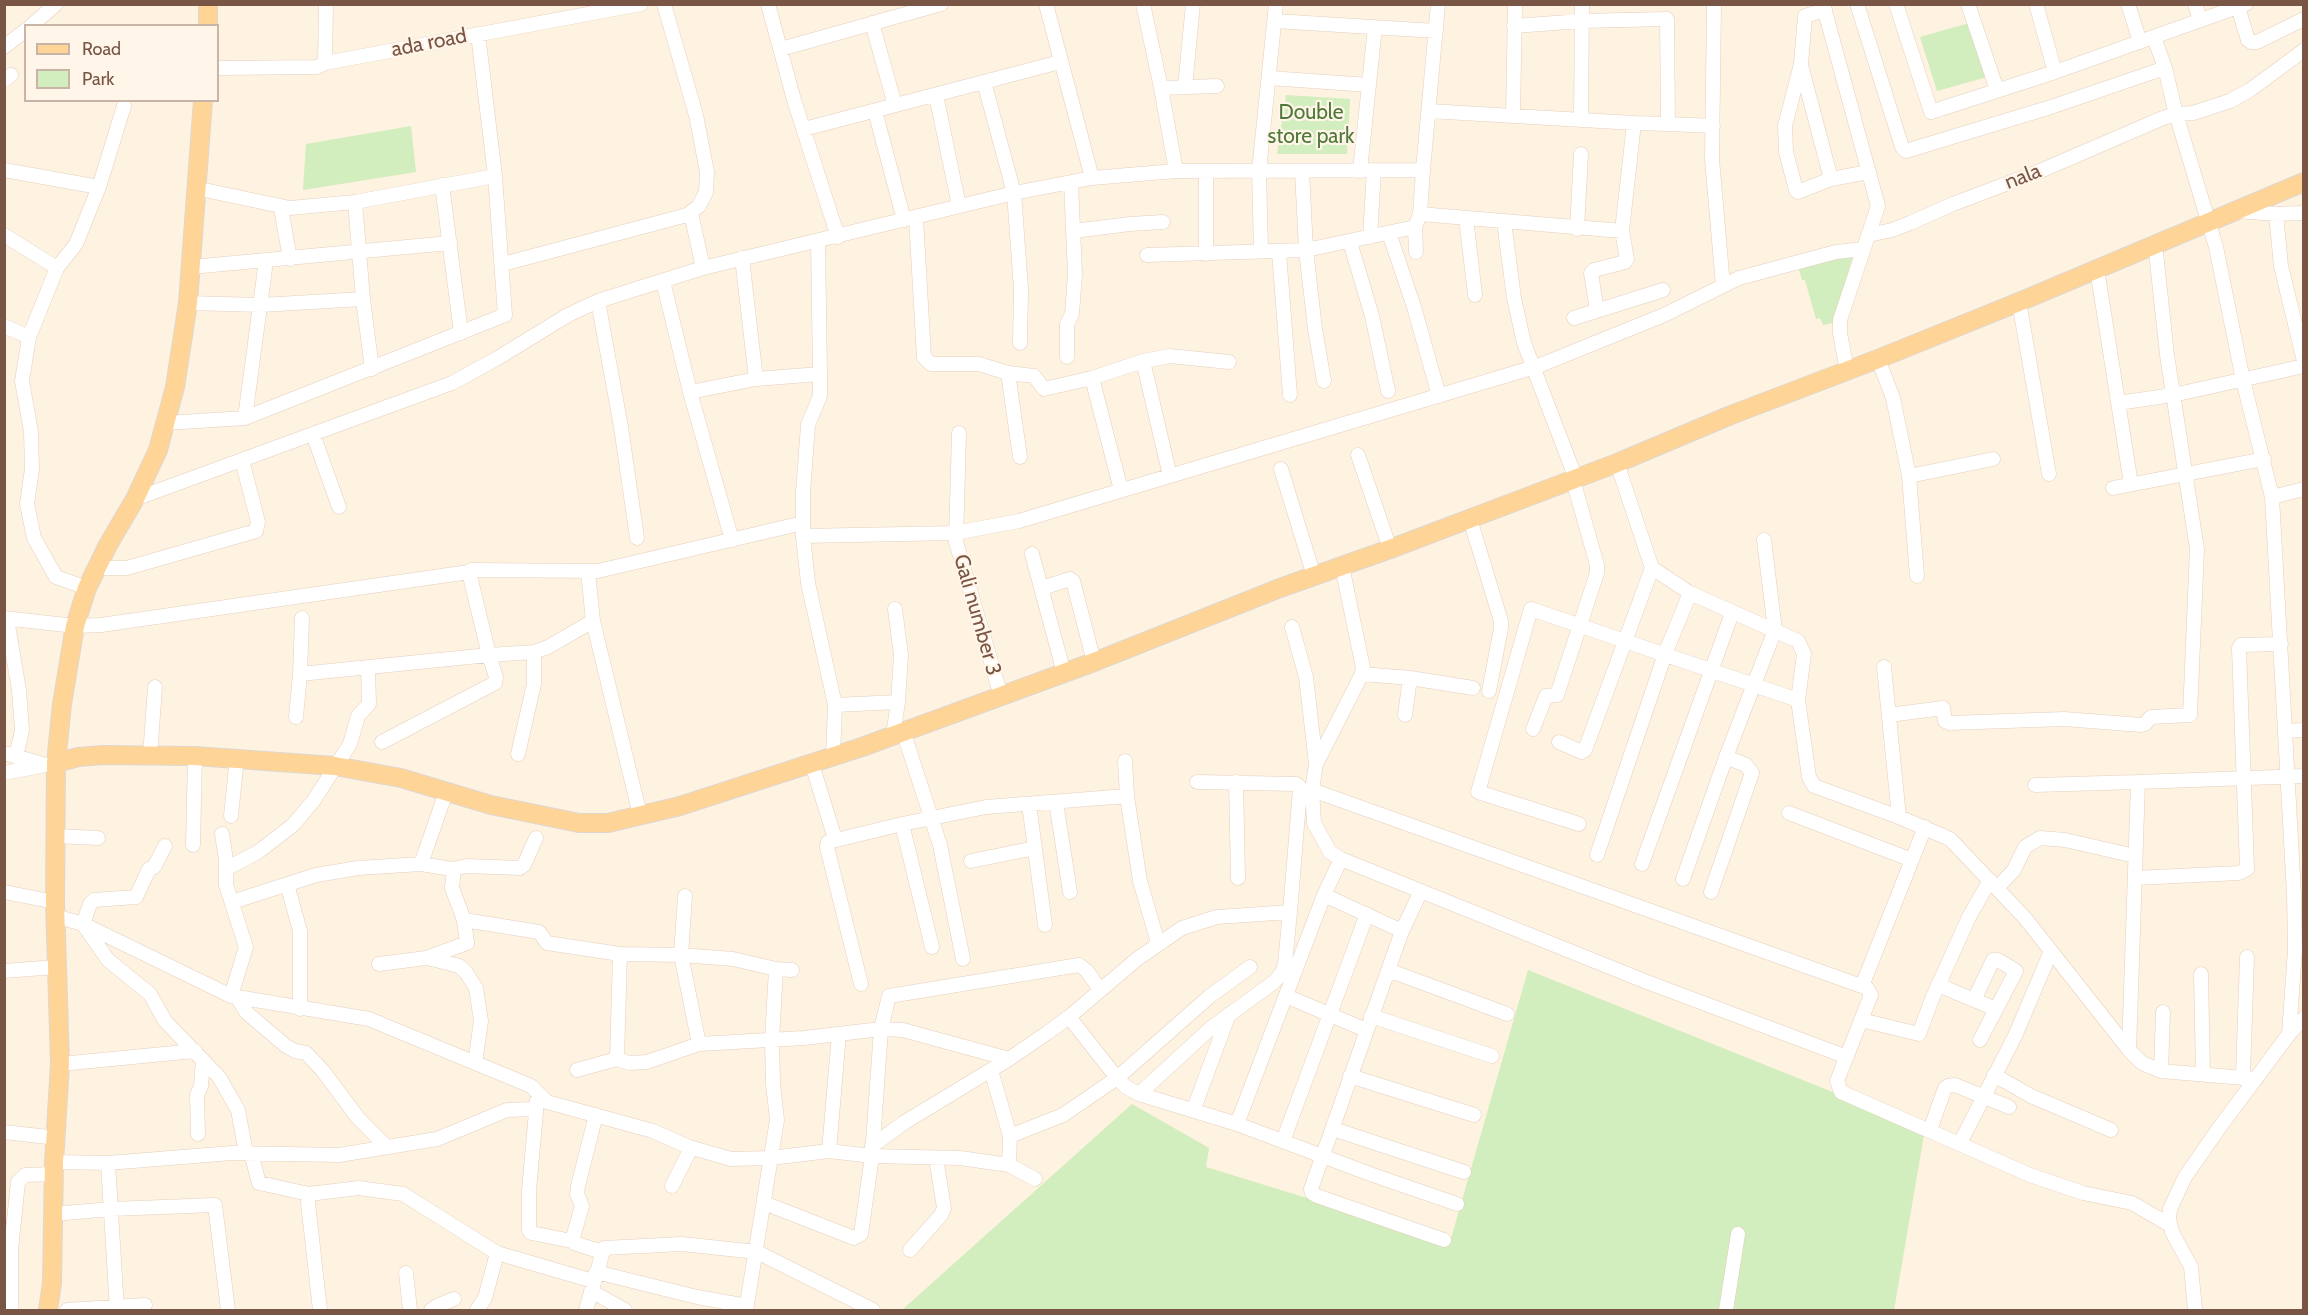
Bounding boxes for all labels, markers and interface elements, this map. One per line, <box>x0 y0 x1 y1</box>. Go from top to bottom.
street label: ada road <box>389 23 469 63</box>
legend <box>24 24 219 102</box>
text: Road <box>82 38 121 60</box>
text: Park <box>82 68 114 90</box>
park label: Double store park <box>1268 100 1354 150</box>
street label: nala <box>2001 159 2045 195</box>
street label: Gali number 3 <box>948 552 1006 678</box>

